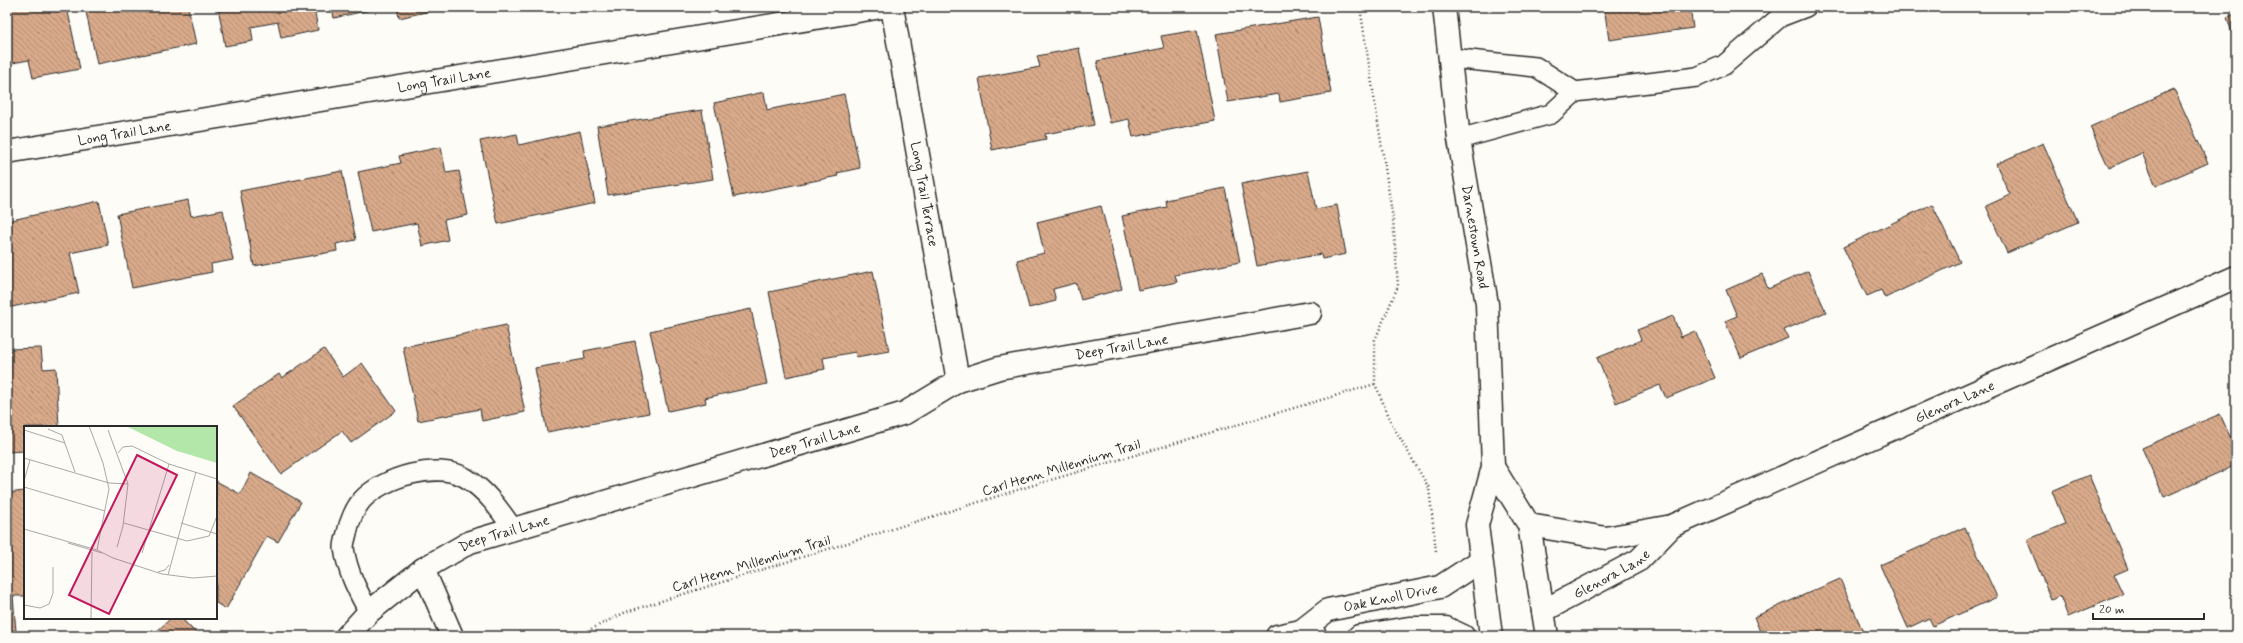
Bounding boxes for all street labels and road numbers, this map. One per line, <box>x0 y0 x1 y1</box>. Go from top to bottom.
street label: Long Trail Lane <box>396 64 492 97</box>
street label: Long Trail Lane <box>77 117 172 150</box>
street label: Long Trail Terrace <box>906 140 942 248</box>
street label: Darnestown Road <box>1457 184 1492 290</box>
street label: Deep Trail Lane <box>1074 330 1170 364</box>
street label: Glenora Lane <box>1912 377 1998 428</box>
street label: Deep Trail Lane <box>767 419 862 463</box>
street label: Carl Henn Millennium Trail <box>980 435 1143 501</box>
street label: Deep Trail Lane <box>456 511 552 556</box>
street label: Carl Henn Millennium Trail <box>670 531 833 597</box>
street label: Glenora Lane <box>1570 546 1654 603</box>
street label: Oak Knoll Drive <box>1342 580 1439 617</box>

